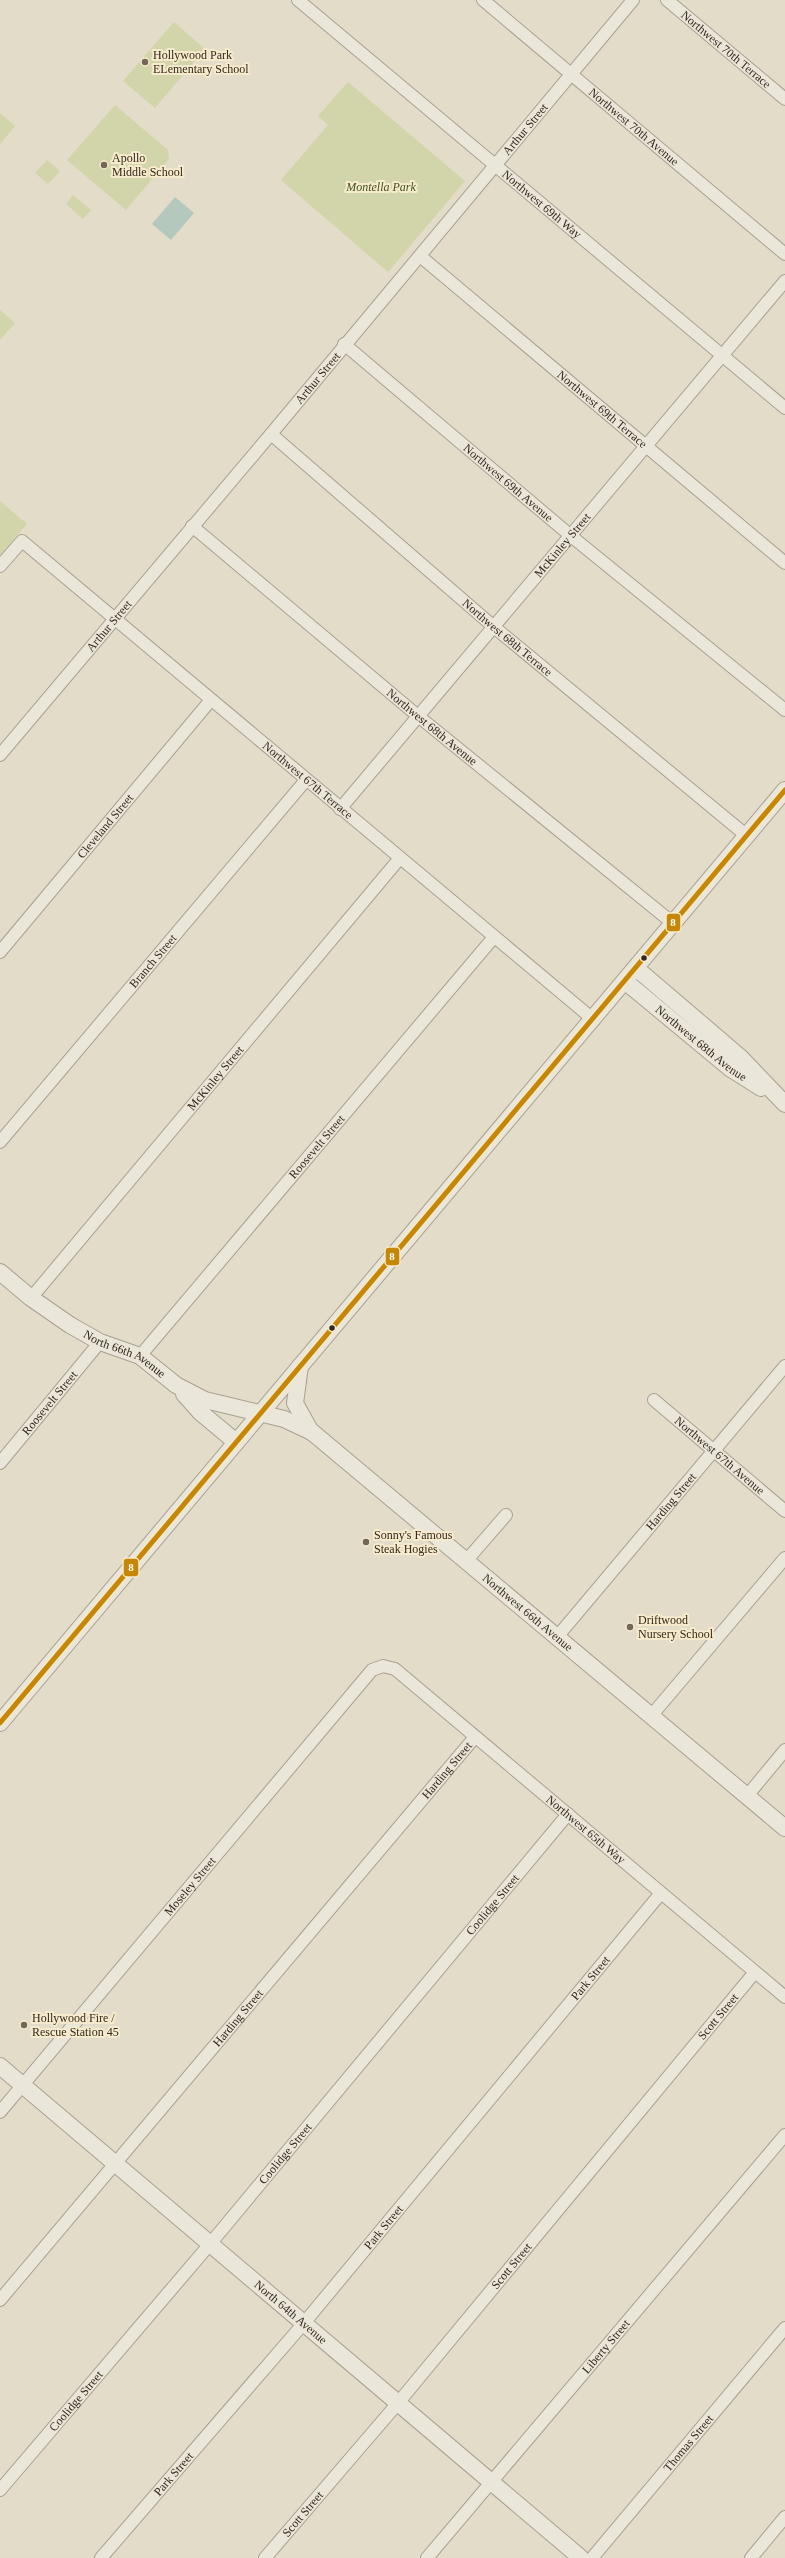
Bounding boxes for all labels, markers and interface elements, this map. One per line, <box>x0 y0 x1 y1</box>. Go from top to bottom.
street label: Northwest 70th Terrace <box>678 8 774 91</box>
place label: Hollywood Park ELementary School <box>153 48 249 76</box>
marker: Hollywood Park ELementary School <box>140 57 150 67</box>
street label: Northwest 70th Avenue <box>586 85 682 169</box>
street label: Arthur Street <box>500 100 551 158</box>
place label: Apollo Middle School <box>112 151 184 179</box>
marker: Apollo Middle School <box>99 160 109 170</box>
street label: Northwest 69th Way <box>499 167 584 241</box>
park label: Montella Park <box>345 180 416 194</box>
street label: Arthur Street <box>292 349 344 407</box>
street label: Northwest 69th Terrace <box>554 367 650 451</box>
street label: Northwest 69th Avenue <box>460 441 556 525</box>
street label: McKinley Street <box>531 510 594 580</box>
street label: Northwest 68th Terrace <box>460 596 555 679</box>
street label: Arthur Street <box>83 597 135 654</box>
street label: Northwest 68th Avenue <box>384 686 480 768</box>
street label: Northwest 67th Terrace <box>260 739 356 822</box>
street label: Cleveland Street <box>74 791 137 861</box>
line badge: 8 <box>666 913 681 932</box>
text: 8 <box>670 916 676 928</box>
street label: Branch Street <box>126 931 180 991</box>
unlabelled marker <box>639 953 649 963</box>
street label: Northwest 68th Avenue <box>653 1002 749 1084</box>
street label: McKinley Street <box>184 1043 247 1113</box>
street label: Roosevelt Street <box>286 1111 348 1181</box>
line badge: 8 <box>385 1247 400 1266</box>
text: 8 <box>389 1250 395 1262</box>
unlabelled marker <box>327 1323 337 1333</box>
street label: North 66th Avenue <box>81 1327 168 1381</box>
street label: Roosevelt Street <box>19 1367 81 1438</box>
street label: Northwest 67th Avenue <box>672 1414 767 1498</box>
street label: Harding Street <box>643 1470 699 1533</box>
place label: Sonny's Famous Steak Hogies <box>374 1528 453 1556</box>
marker: Sonny's Famous Steak Hogies <box>361 1537 371 1547</box>
line badge: 8 <box>123 1558 139 1577</box>
text: 8 <box>128 1561 134 1573</box>
street label: Northwest 66th Avenue <box>480 1571 576 1654</box>
place label: Driftwood Nursery School <box>638 1613 714 1641</box>
marker: Driftwood Nursery School <box>625 1622 635 1632</box>
street label: Harding Street <box>419 1738 475 1802</box>
street label: Northwest 65th Way <box>543 1792 628 1867</box>
street label: Moseley Street <box>161 1854 219 1918</box>
street label: Coolidge Street <box>463 1871 522 1938</box>
street label: Park Street <box>568 1953 613 2003</box>
street label: Harding Street <box>210 1986 266 2049</box>
street label: Scott Street <box>695 1990 742 2043</box>
place label: Hollywood Fire / Rescue Station 45 <box>32 2011 119 2039</box>
marker: Hollywood Fire / Rescue Station 45 <box>19 2020 29 2030</box>
street label: Coolidge Street <box>256 2120 315 2187</box>
street label: Park Street <box>361 2202 406 2252</box>
street label: Scott Street <box>488 2240 535 2292</box>
street label: North 64th Avenue <box>251 2277 330 2347</box>
street label: Liberty Street <box>579 2316 633 2376</box>
street label: Coolidge Street <box>46 2367 106 2434</box>
street label: Thomas Street <box>661 2411 717 2474</box>
street label: Park Street <box>151 2449 197 2499</box>
street label: Scott Street <box>279 2488 327 2540</box>

